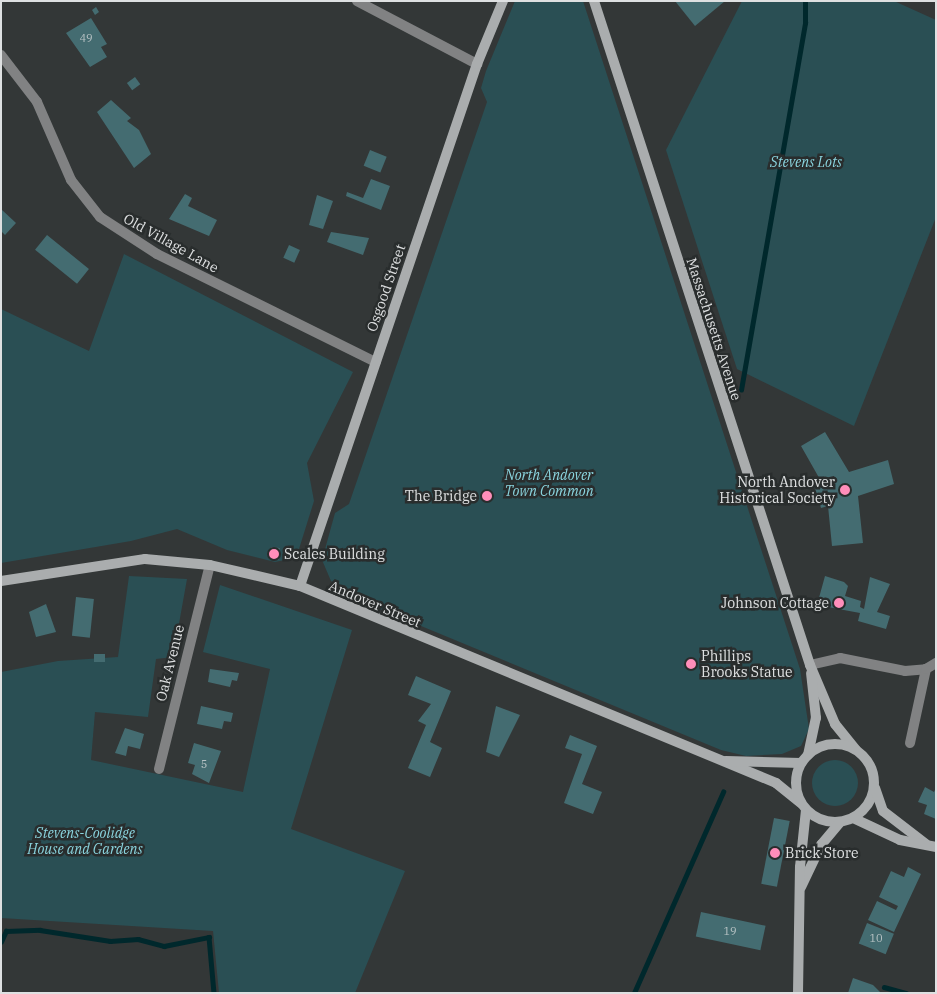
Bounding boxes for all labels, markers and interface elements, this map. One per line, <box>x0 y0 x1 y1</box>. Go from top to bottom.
house number: 49 <box>79 31 93 45</box>
park label: Stevens Lots <box>770 154 842 170</box>
street label: Old Village Lane <box>121 210 221 276</box>
street label: Osgood Street <box>363 242 409 334</box>
street label: Massachusetts Avenue <box>683 256 745 402</box>
park label: North Andover Town Common <box>504 467 594 500</box>
place label: North Andover Historical Society <box>719 474 835 507</box>
marker: North Andover Historical Society <box>839 484 851 496</box>
place label: The Bridge <box>405 488 477 504</box>
marker: The Bridge <box>481 490 493 502</box>
place label: Scales Building <box>284 546 385 562</box>
marker: Scales Building <box>268 548 280 560</box>
street label: Andover Street <box>326 577 424 631</box>
place label: Johnson Cottage <box>721 595 829 611</box>
marker: Johnson Cottage <box>833 597 845 609</box>
street label: Oak Avenue <box>152 623 188 703</box>
place label: Phillips Brooks Statue <box>701 648 793 680</box>
marker: Phillips Brooks Statue <box>685 658 697 670</box>
house number: 5 <box>201 757 207 771</box>
park label: Stevens-Coolidge House and Gardens <box>27 825 143 858</box>
place label: Brick Store <box>785 845 858 861</box>
marker: Brick Store <box>769 847 781 859</box>
house number: 19 <box>723 924 737 938</box>
house number: 10 <box>869 931 883 945</box>

